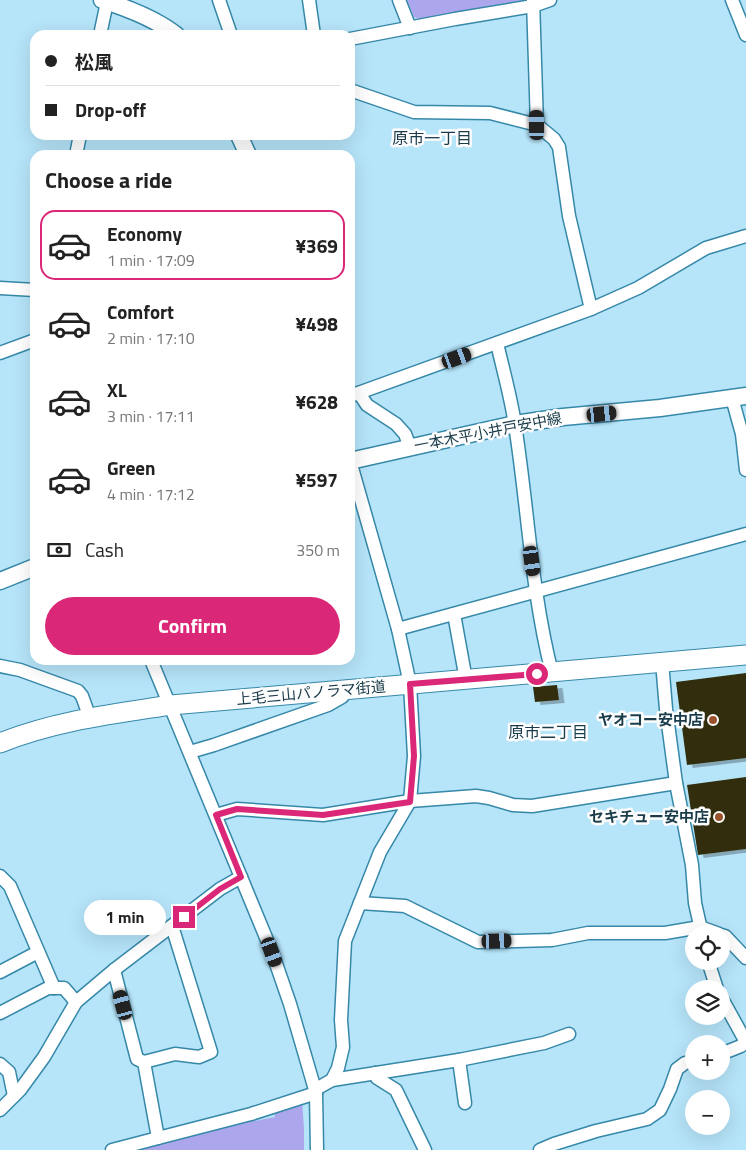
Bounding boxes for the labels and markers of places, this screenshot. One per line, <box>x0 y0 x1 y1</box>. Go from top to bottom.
place label: ヤオコー安中店 <box>598 708 703 731</box>
marker: ヤオコー安中店 <box>707 714 719 726</box>
place label: セキチュー安中店 <box>589 805 709 828</box>
marker: セキチュー安中店 <box>713 811 725 823</box>

